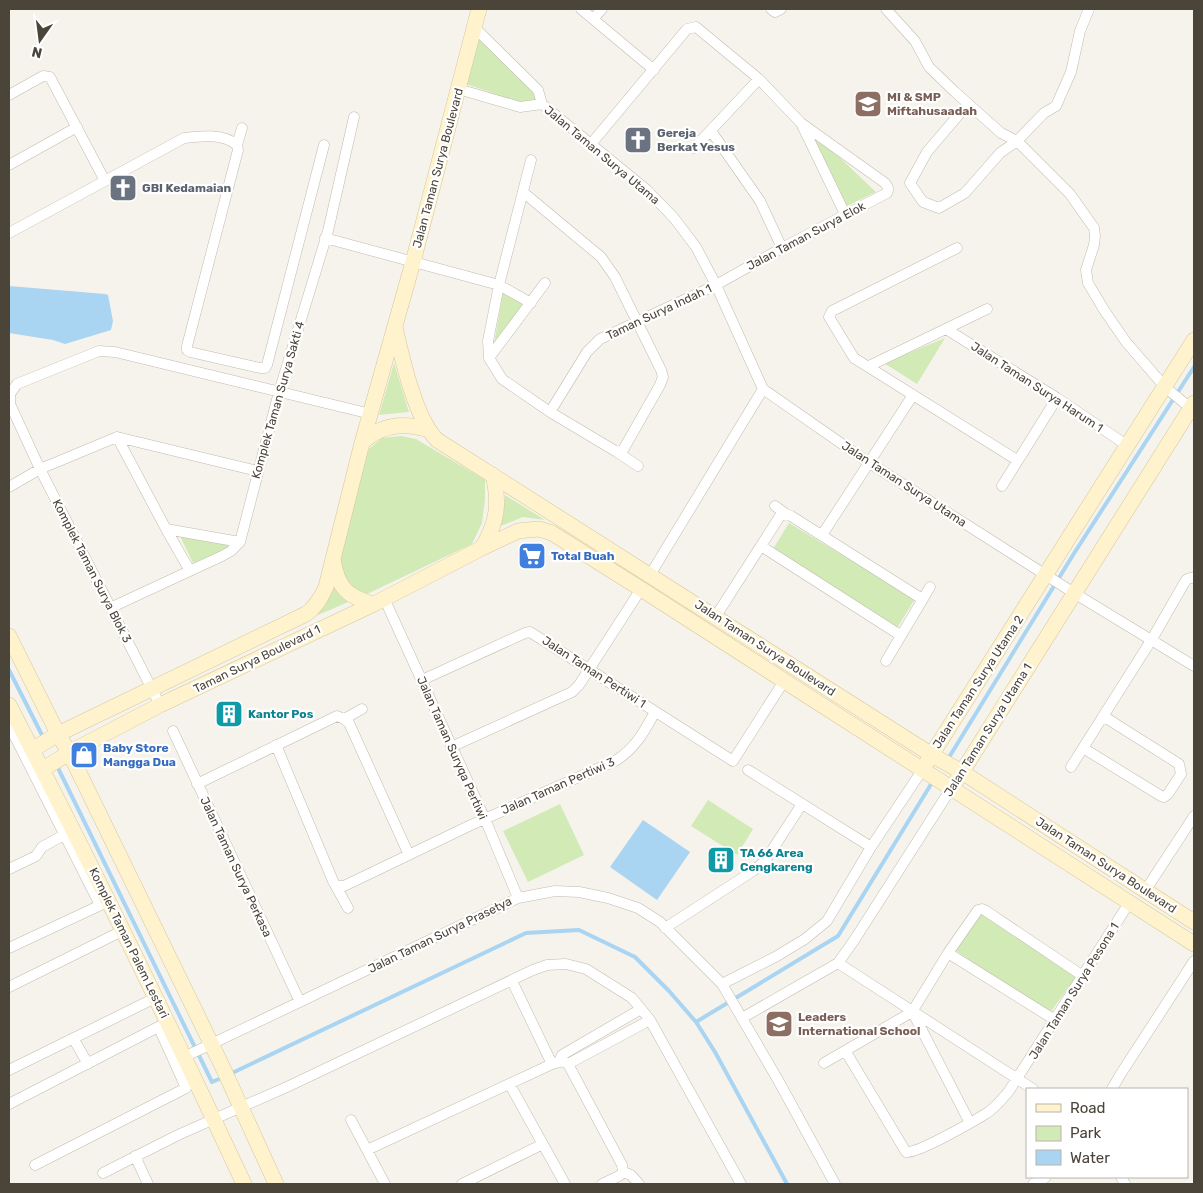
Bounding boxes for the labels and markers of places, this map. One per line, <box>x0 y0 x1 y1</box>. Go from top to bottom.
school or university icon: MI & SMP Miftahusaadah <box>853 89 883 119</box>
place label: MI & SMP Miftahusaadah <box>887 90 977 118</box>
church icon: Gereja Berkat Yesus <box>623 125 653 155</box>
place label: Gereja Berkat Yesus <box>657 126 735 154</box>
church icon: GBI Kedamaian <box>108 173 138 203</box>
place label: GBI Kedamaian <box>142 181 232 195</box>
supermarket icon: Total Buah <box>517 541 547 571</box>
place label: Total Buah <box>551 549 615 563</box>
building icon: Kantor Pos <box>214 699 244 729</box>
place label: Kantor Pos <box>248 707 314 721</box>
shop icon: Baby Store Mangga Dua <box>69 740 99 770</box>
place label: Baby Store Mangga Dua <box>103 741 176 769</box>
building icon: TA 66 Area Cengkareng <box>706 845 736 875</box>
place label: TA 66 Area Cengkareng <box>740 846 813 874</box>
school or university icon: Leaders International School <box>764 1009 794 1039</box>
place label: Leaders International School <box>798 1010 921 1038</box>

